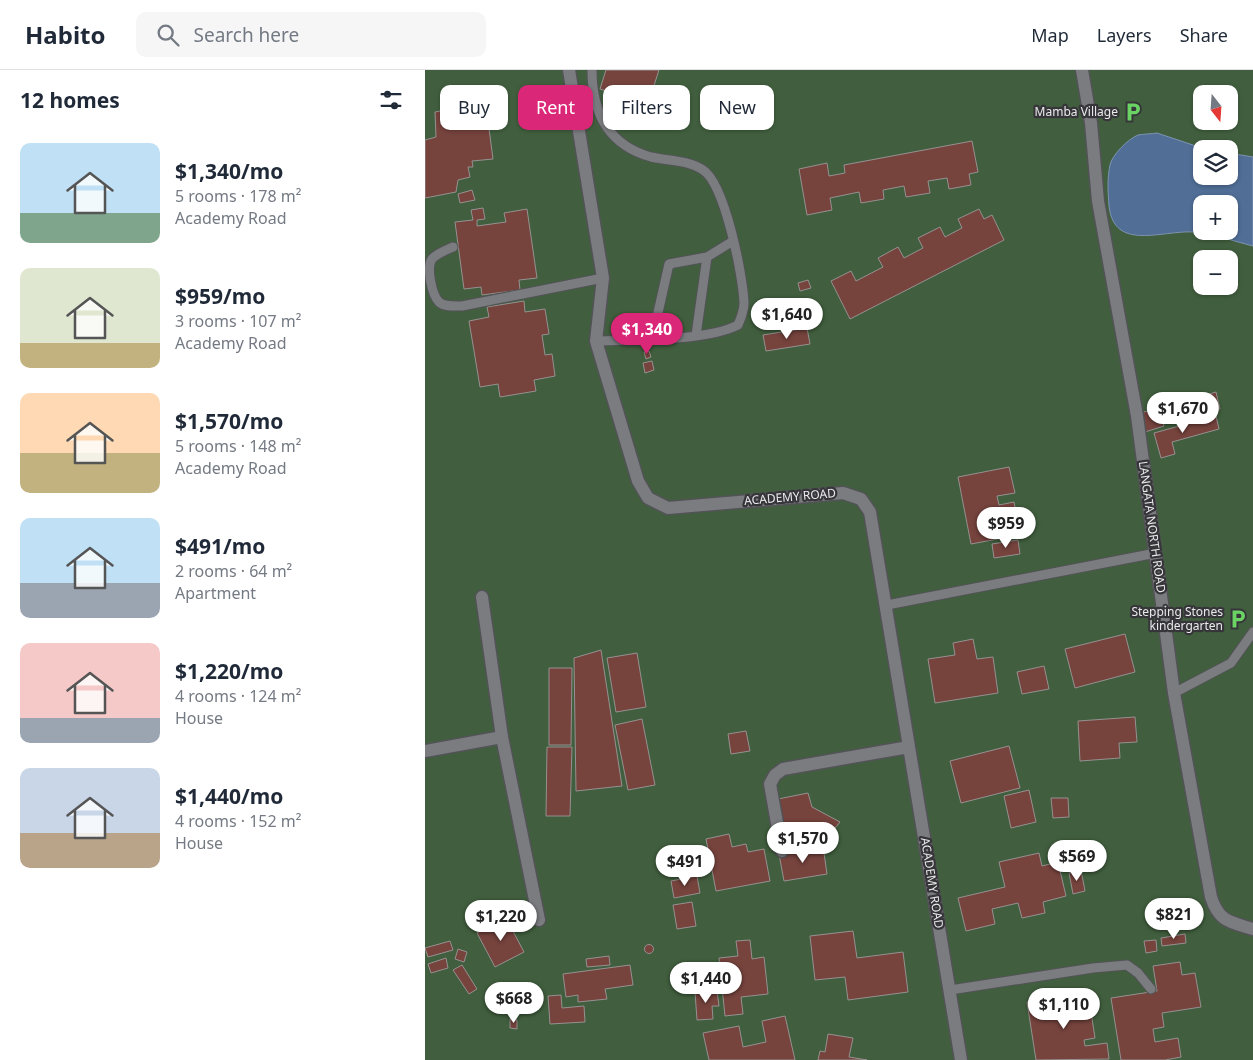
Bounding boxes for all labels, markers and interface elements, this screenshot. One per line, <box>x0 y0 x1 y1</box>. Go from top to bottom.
search box <box>136 12 486 57</box>
text: Habito <box>25 18 106 51</box>
icon: search <box>154 21 182 49</box>
text: Search here <box>194 22 299 48</box>
text: Map <box>1031 23 1069 47</box>
text: Layers <box>1097 23 1152 47</box>
text: Share <box>1180 23 1228 47</box>
chip: Buy <box>440 85 508 130</box>
chip: Rent <box>518 85 593 130</box>
chip: Filters <box>603 85 690 130</box>
chip: New <box>700 85 774 130</box>
north arrow <box>1193 85 1237 130</box>
map controls <box>1193 85 1238 295</box>
text: 12 homes <box>20 86 120 114</box>
icon: filters <box>377 86 405 114</box>
parking icon: Mamba Village <box>1122 101 1144 123</box>
place label: Mamba Village <box>1035 103 1118 120</box>
button: layers <box>1193 140 1238 185</box>
text: $1,340/mo <box>175 157 283 185</box>
icon: home <box>60 163 120 223</box>
text: 5 rooms · 178 m² <box>175 185 301 207</box>
button: + <box>1193 195 1238 240</box>
text: Academy Road <box>175 207 286 229</box>
button: − <box>1193 250 1238 295</box>
text: $959/mo <box>175 282 265 310</box>
icon: home <box>60 288 120 348</box>
pin: $1,640 <box>746 298 828 340</box>
text: $1,640 <box>762 303 812 325</box>
text: 3 rooms · 107 m² <box>175 310 301 332</box>
pin: $1,340 <box>606 312 688 355</box>
text: $1,340 <box>622 318 672 340</box>
text: Academy Road <box>175 332 286 354</box>
pin: $1,670 <box>1142 392 1224 434</box>
text: $1,670 <box>1158 397 1208 419</box>
text: $1,570/mo <box>175 407 283 435</box>
icon: home <box>60 413 120 473</box>
text: 5 rooms · 148 m² <box>175 435 301 457</box>
text: Academy Road <box>175 457 286 479</box>
street label: LANGATA NORTH ROAD <box>1135 460 1170 594</box>
street label: ACADEMY ROAD <box>743 484 837 509</box>
pin: $959 <box>976 506 1036 549</box>
text: $959 <box>988 512 1024 534</box>
text: $491/mo <box>175 532 265 560</box>
icon: home <box>60 538 120 598</box>
text: 2 rooms · 64 m² <box>175 560 292 582</box>
text: Apartment <box>175 582 256 604</box>
place label: Stepping Stones kindergarten <box>1131 603 1223 634</box>
parking icon: Stepping Stones kindergarten <box>1227 608 1249 630</box>
text: $1,220/mo <box>175 657 283 685</box>
icon: home <box>60 663 120 723</box>
text: 4 rooms · 124 m² <box>175 685 301 707</box>
text: House <box>175 707 223 729</box>
text: $1,440/mo <box>175 782 283 810</box>
icon: home <box>60 788 120 848</box>
text: 4 rooms · 152 m² <box>175 810 301 832</box>
pin: $1,570 <box>762 822 844 864</box>
text: $1,570 <box>778 827 828 849</box>
text: House <box>175 832 223 854</box>
street label: ACADEMY ROAD <box>917 836 948 930</box>
pin: $569 <box>1047 840 1107 882</box>
pin: $491 <box>655 844 715 887</box>
text: $569 <box>1059 845 1095 867</box>
text: $491 <box>667 850 703 872</box>
pin: $821 <box>1144 898 1204 940</box>
pin: $1,220 <box>460 900 542 942</box>
text: $821 <box>1156 903 1192 925</box>
text: $1,220 <box>476 905 526 927</box>
pin: $1,440 <box>665 962 747 1004</box>
text: $1,440 <box>681 967 731 989</box>
pin: $668 <box>484 982 544 1024</box>
text: $668 <box>496 987 532 1009</box>
pin: $1,110 <box>1023 988 1105 1030</box>
text: $1,110 <box>1039 993 1089 1015</box>

